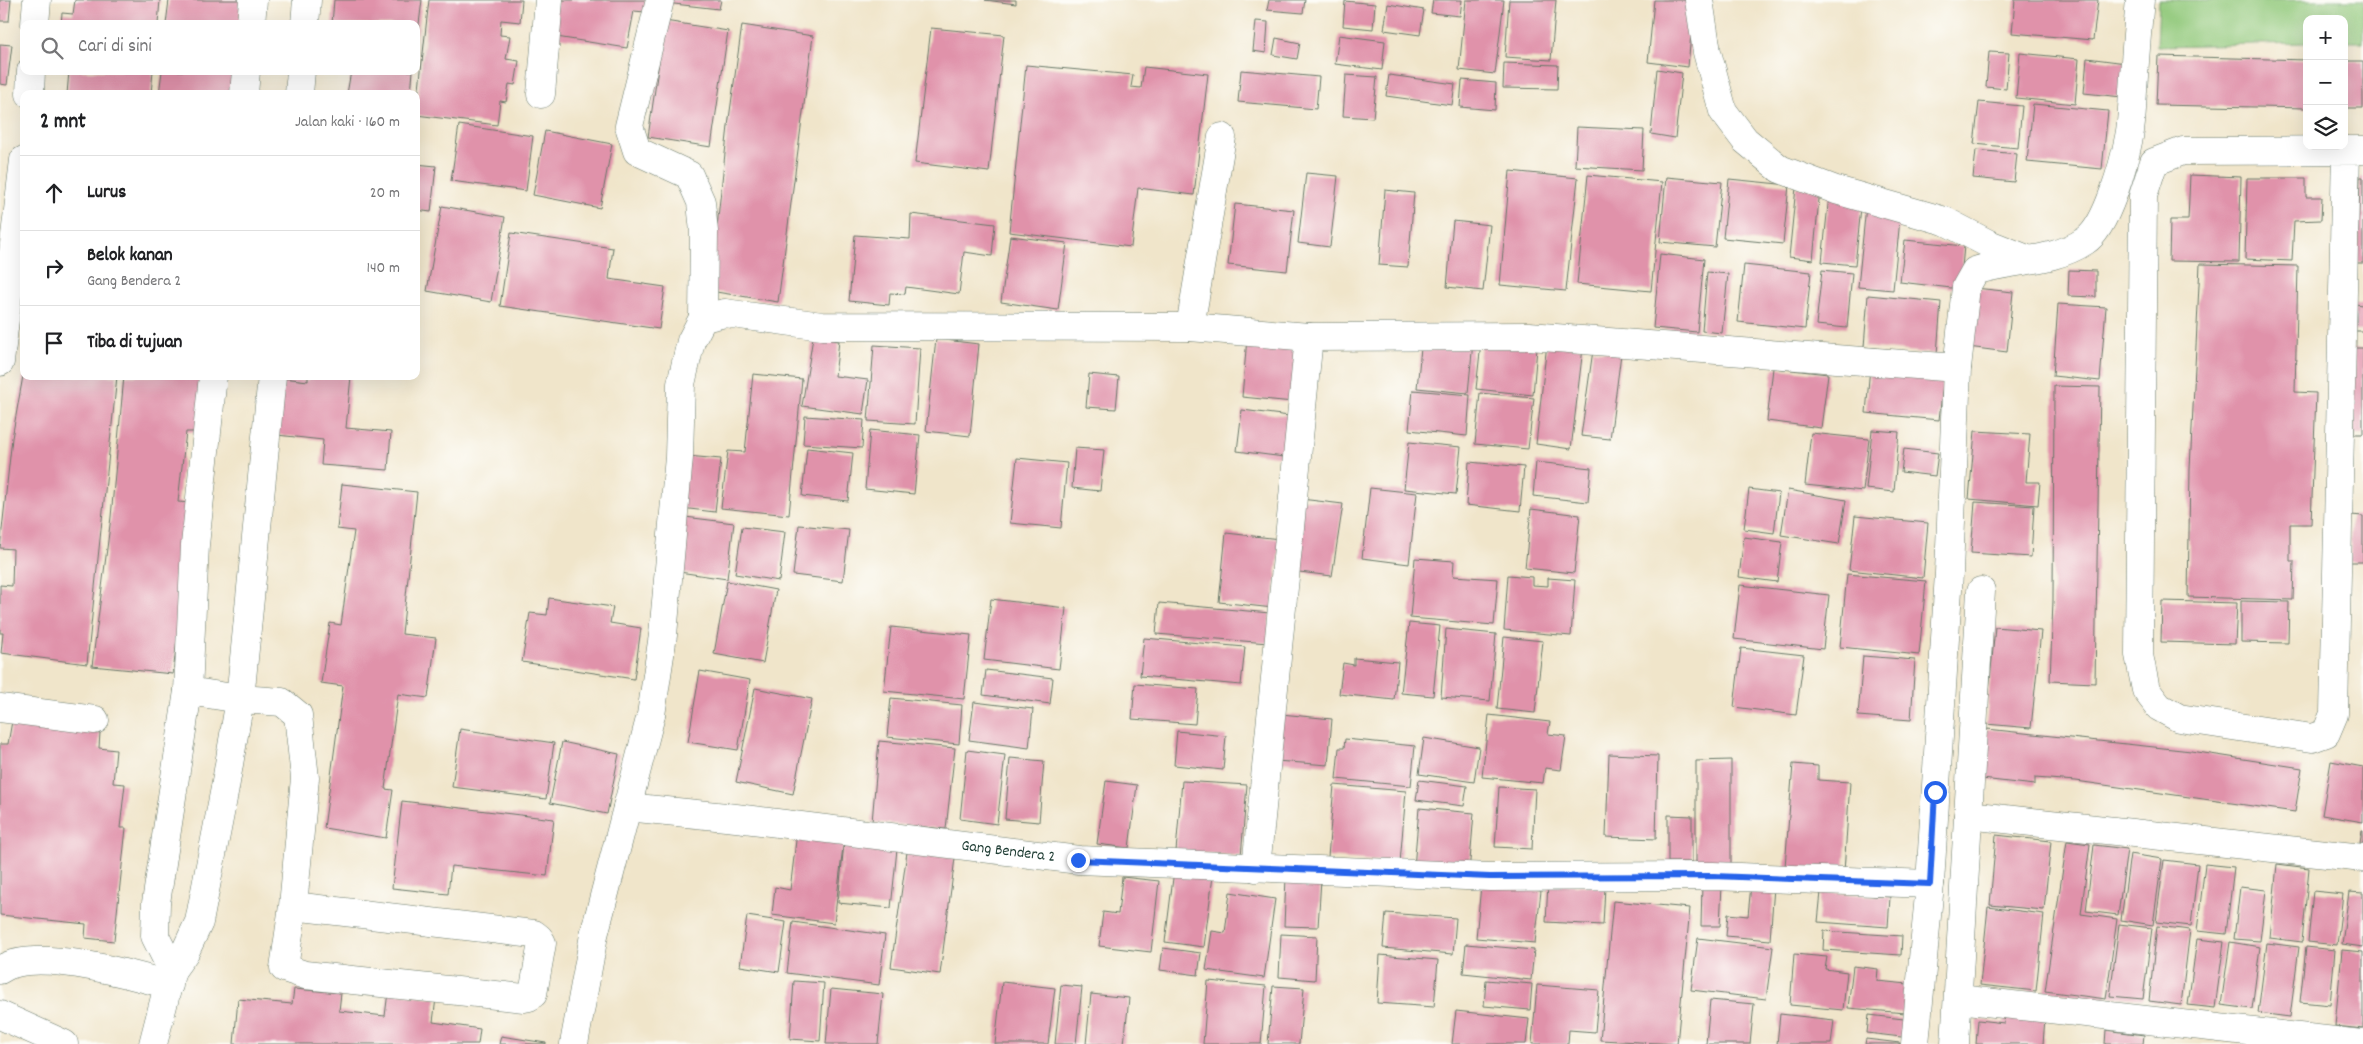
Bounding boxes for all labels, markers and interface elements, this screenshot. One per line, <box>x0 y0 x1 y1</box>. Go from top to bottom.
map controls <box>2303 15 2348 150</box>
button: + <box>2303 15 2348 60</box>
search box <box>20 20 420 75</box>
icon: search <box>38 34 66 62</box>
text: Cari di sini <box>78 34 152 61</box>
button: − <box>2303 60 2348 105</box>
button: layers <box>2303 105 2348 150</box>
text: 2 mnt <box>40 108 86 138</box>
text: Jalan kaki · 160 m <box>295 111 400 134</box>
icon: ahead <box>40 179 68 207</box>
text: Lurus <box>87 180 126 207</box>
text: 20 m <box>370 182 400 205</box>
text: Belok kanan <box>87 243 173 270</box>
icon: right <box>40 254 68 282</box>
text: 140 m <box>366 257 400 280</box>
text: Gang Bendera 2 <box>87 270 181 293</box>
icon: arrive <box>40 329 68 357</box>
text: Tiba di tujuan <box>87 330 182 357</box>
route start <box>1924 781 1947 804</box>
street label: Gang Bendera 2 <box>960 834 1057 869</box>
route end <box>1067 849 1090 872</box>

